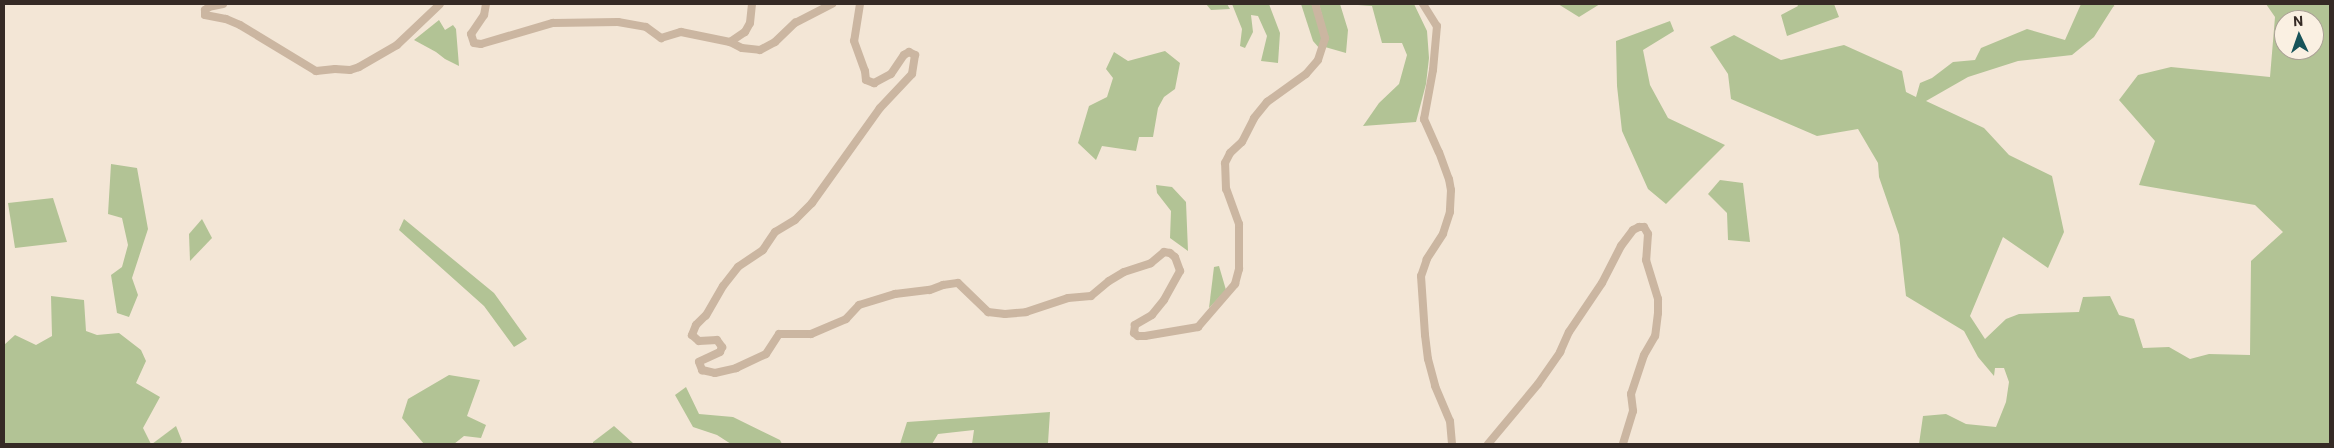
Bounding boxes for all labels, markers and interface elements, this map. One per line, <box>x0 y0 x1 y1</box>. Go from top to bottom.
north arrow <box>2274 10 2324 60</box>
text: N <box>2293 13 2304 29</box>

